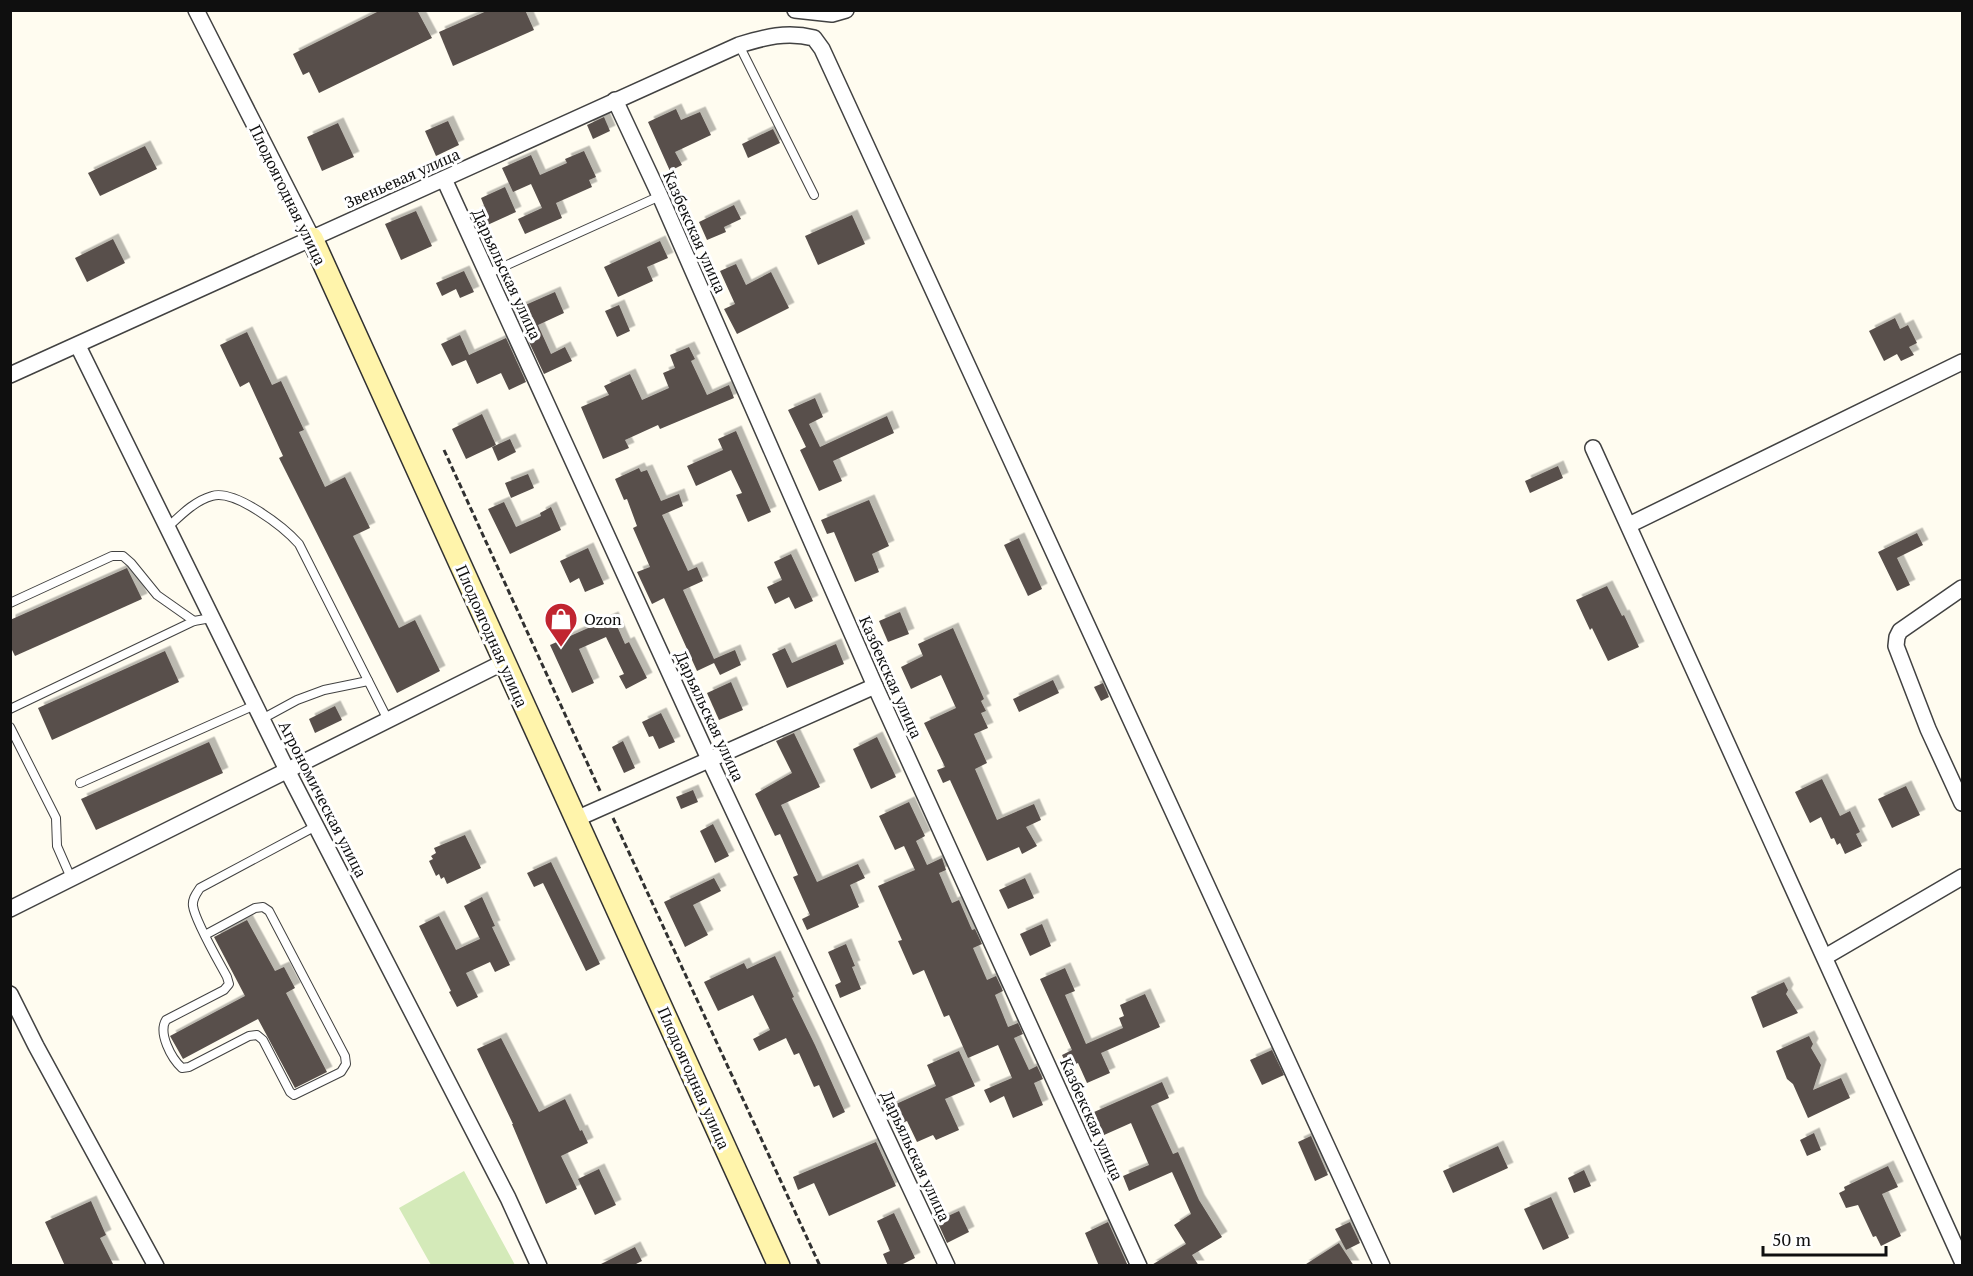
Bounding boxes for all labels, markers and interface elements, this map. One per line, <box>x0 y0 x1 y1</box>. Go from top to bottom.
street label: Плодоягодная улица <box>244 121 332 269</box>
street label: Звеньевая улица <box>341 143 463 213</box>
street label: Казбекская улица <box>658 167 732 297</box>
street label: Дарьяльская улица <box>467 205 547 343</box>
street label: Плодоягодная улица <box>451 561 533 711</box>
shop icon: Ozon <box>543 601 579 648</box>
place label: Ozon <box>584 608 622 630</box>
street label: Казбекская улица <box>854 612 928 742</box>
street label: Дарьяльская улица <box>670 647 750 785</box>
street label: Агрономическая улица <box>274 717 372 881</box>
street label: Плодоягодная улица <box>653 1003 735 1153</box>
street label: Казбекская улица <box>1055 1054 1129 1184</box>
street label: Дарьяльская улица <box>876 1087 956 1225</box>
scale bar <box>1763 1219 1886 1257</box>
text: 50 m <box>1772 1227 1812 1251</box>

